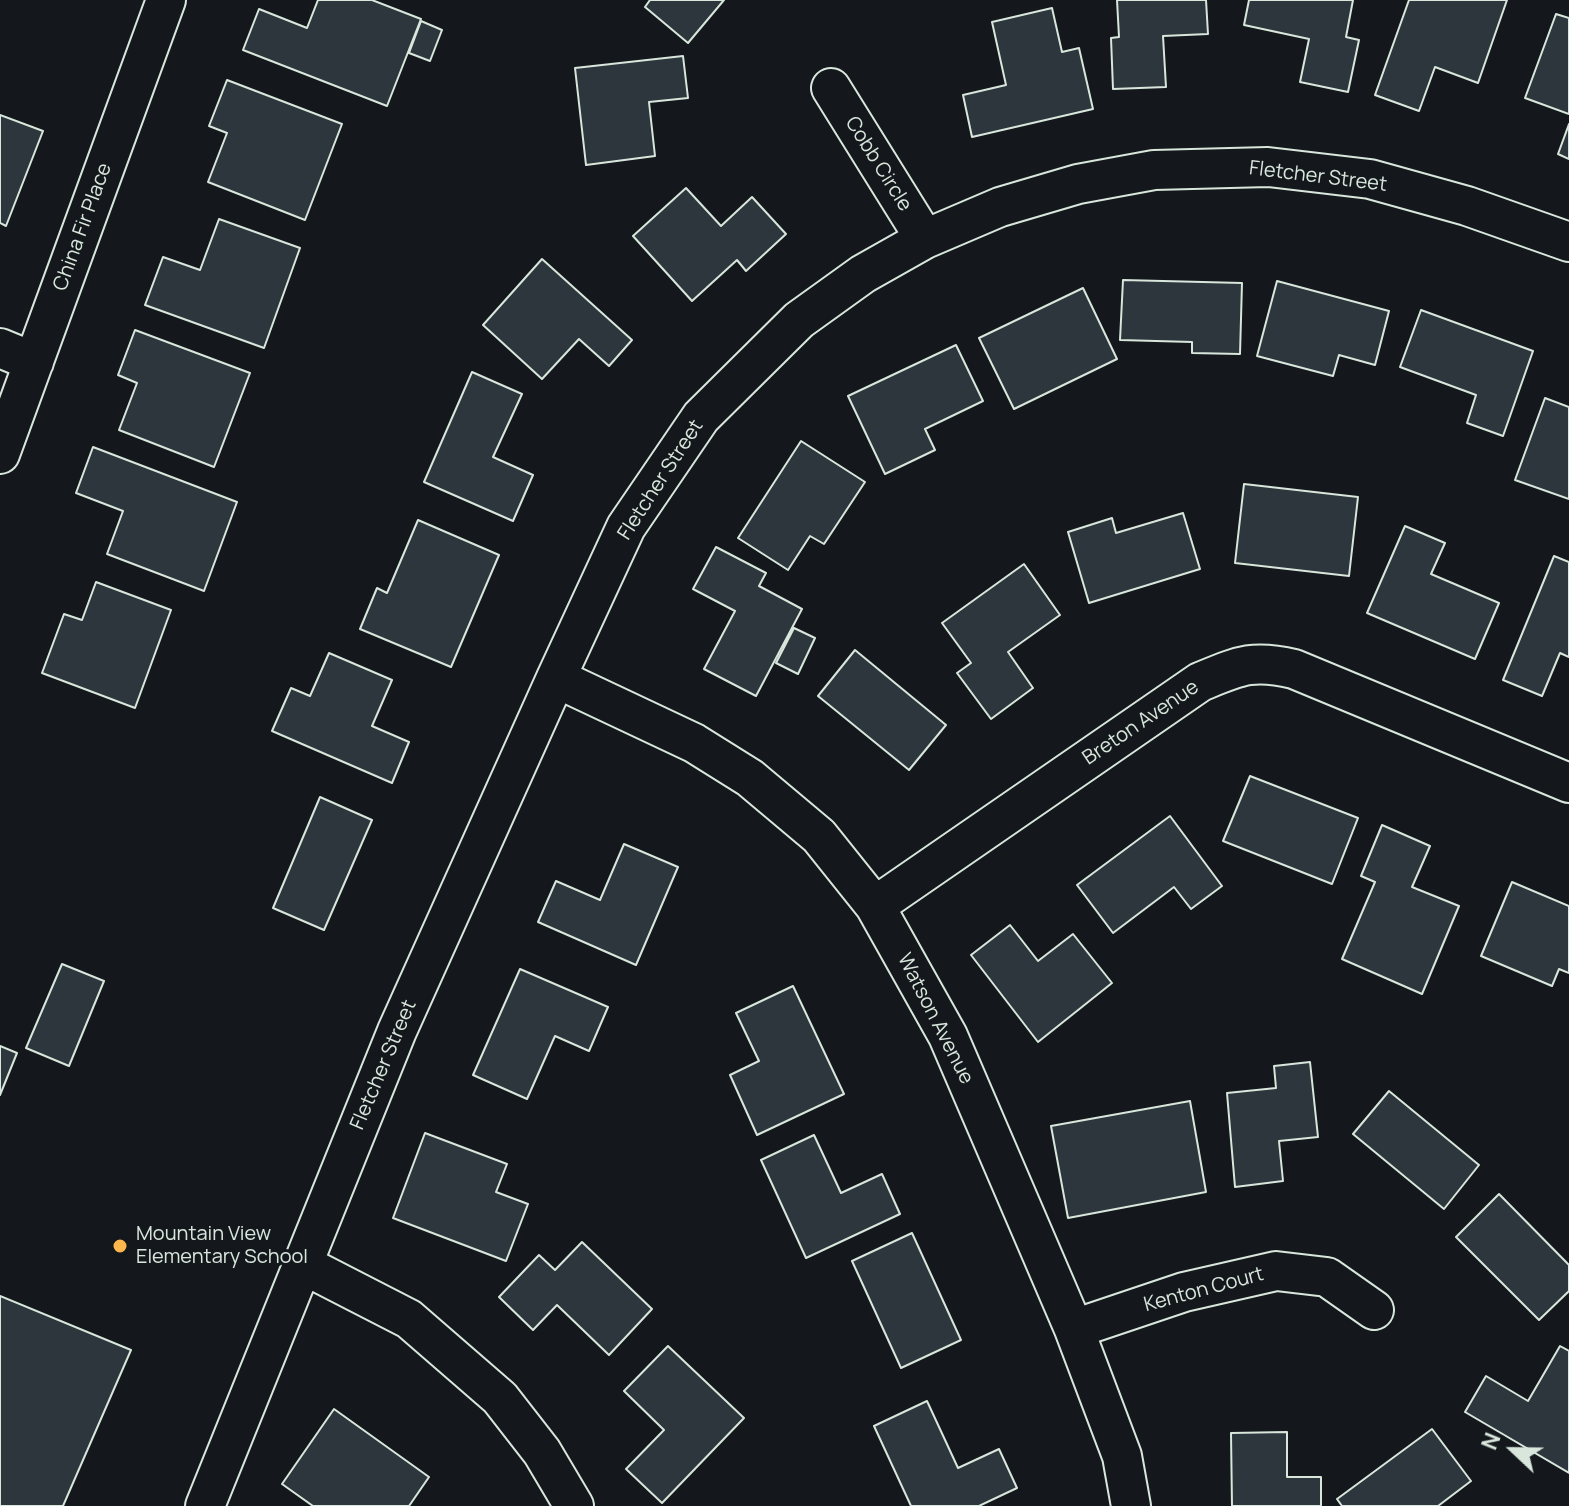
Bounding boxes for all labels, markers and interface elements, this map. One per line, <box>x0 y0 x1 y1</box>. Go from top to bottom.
street label: Cobb Circle <box>839 112 917 216</box>
street label: Fletcher Street <box>1248 157 1388 197</box>
street label: China Fir Place <box>49 160 117 294</box>
street label: Fletcher Street <box>613 415 709 545</box>
street label: Breton Avenue <box>1078 675 1204 771</box>
street label: Watson Avenue <box>892 950 978 1088</box>
street label: Fletcher Street <box>346 997 422 1133</box>
place label: Mountain View Elementary School <box>136 1222 308 1269</box>
marker: Mountain View Elementary School <box>111 1237 129 1255</box>
street label: Kenton Court <box>1142 1263 1266 1317</box>
north arrow <box>1473 1410 1553 1490</box>
text: N <box>1474 1428 1508 1454</box>

